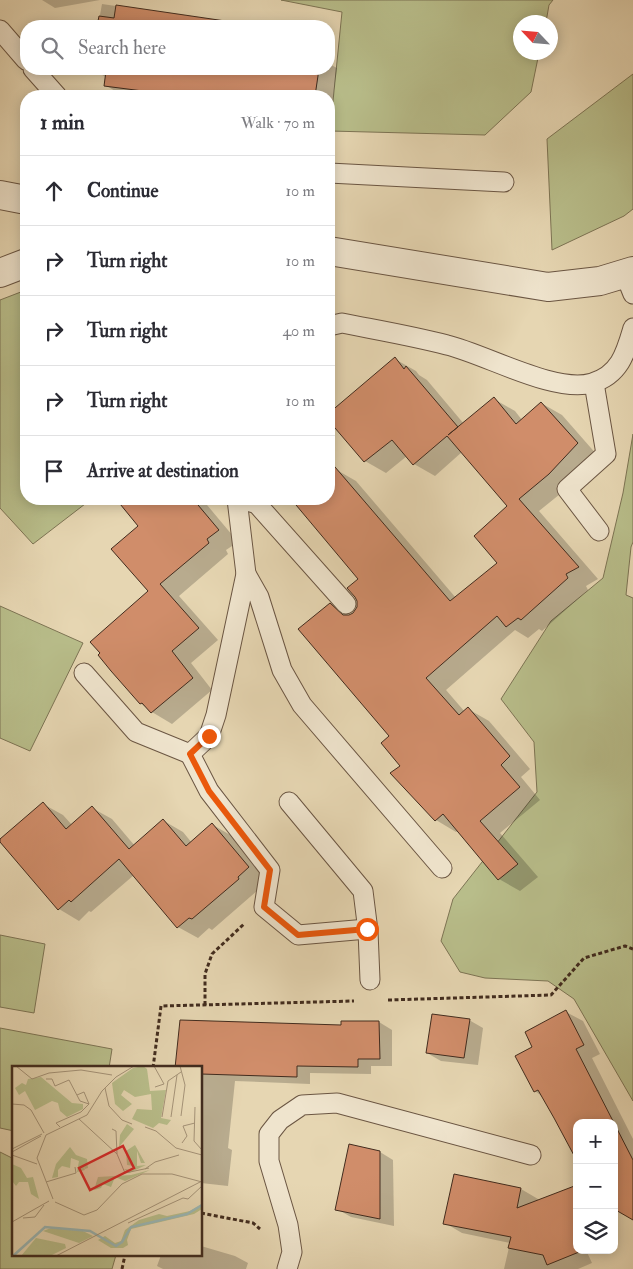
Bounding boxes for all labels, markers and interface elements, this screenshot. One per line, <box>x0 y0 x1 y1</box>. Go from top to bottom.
north arrow <box>513 15 558 60</box>
search box <box>20 20 335 75</box>
icon: search <box>38 34 66 62</box>
text: Search here <box>78 36 166 60</box>
text: 1 min <box>40 109 85 136</box>
text: Walk · 70 m <box>241 113 315 133</box>
icon: ahead <box>40 177 68 205</box>
text: Continue <box>87 179 158 203</box>
text: 10 m <box>285 181 315 201</box>
icon: right <box>40 247 68 275</box>
text: Turn right <box>87 249 167 273</box>
text: 10 m <box>285 251 315 271</box>
icon: right <box>40 317 68 345</box>
text: Turn right <box>87 319 167 343</box>
text: 40 m <box>282 321 315 341</box>
icon: right <box>40 387 68 415</box>
text: Turn right <box>87 389 167 413</box>
text: 10 m <box>285 391 315 411</box>
icon: arrive <box>40 457 68 485</box>
text: Arrive at destination <box>87 459 239 483</box>
route end <box>198 725 221 748</box>
route start <box>356 918 379 941</box>
inset map <box>12 1066 202 1256</box>
map controls <box>573 1119 618 1254</box>
button: + <box>573 1119 618 1164</box>
button: − <box>573 1164 618 1209</box>
button: layers <box>573 1209 618 1254</box>

